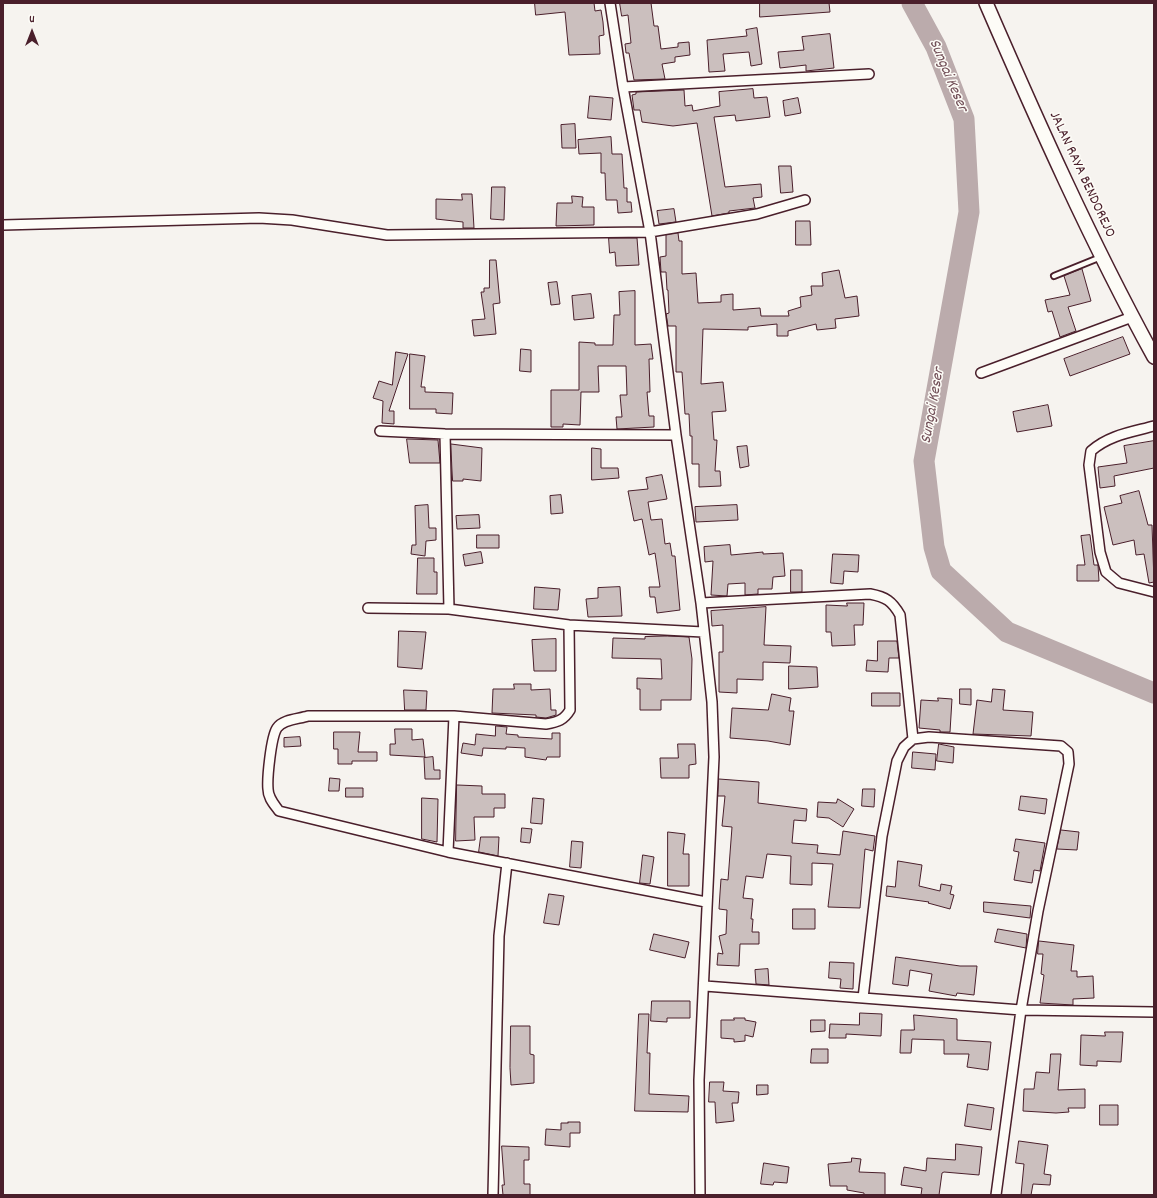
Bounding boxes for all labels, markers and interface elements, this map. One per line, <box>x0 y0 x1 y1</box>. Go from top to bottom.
north arrow <box>12 12 52 52</box>
text: U <box>29 12 35 28</box>
water label: Sungai Keser <box>923 37 971 115</box>
street label: JALAN RAYA BENDOREJO <box>1044 109 1118 241</box>
water label: Sungai Keser <box>918 367 950 445</box>

